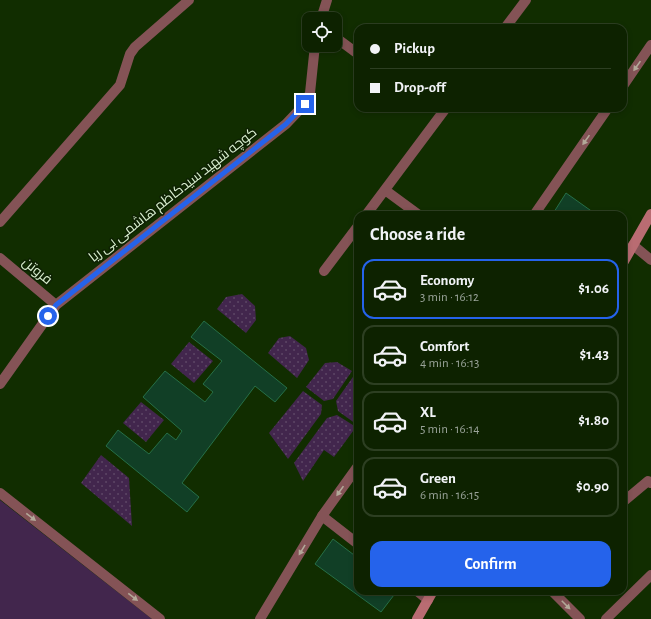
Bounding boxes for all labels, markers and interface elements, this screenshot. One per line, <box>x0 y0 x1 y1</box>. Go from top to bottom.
map controls <box>302 12 342 52</box>
button: locate <box>302 12 342 52</box>
text: Pickup <box>394 41 435 56</box>
one-way arrow <box>633 60 641 71</box>
text: Drop-off <box>394 80 446 95</box>
route end <box>296 95 314 113</box>
street label: کوچه شهید سیدکاظم هاشمی بی ریا <box>86 125 261 266</box>
one-way arrow <box>582 135 590 145</box>
text: Choose a ride <box>370 226 465 244</box>
street label: فروتن <box>20 255 54 287</box>
icon: car <box>372 271 408 307</box>
text: Economy <box>420 273 474 288</box>
text: $1.06 <box>578 281 609 296</box>
text: 3 min · 16:12 <box>420 291 479 304</box>
route start <box>39 307 57 325</box>
icon: car <box>372 337 408 373</box>
text: Comfort <box>420 339 469 354</box>
text: $1.43 <box>579 347 609 362</box>
text: 4 min · 16:13 <box>420 357 479 370</box>
icon: car <box>372 403 408 439</box>
text: XL <box>420 405 436 420</box>
text: $1.80 <box>578 413 609 428</box>
text: 5 min · 16:14 <box>420 423 479 436</box>
icon: car <box>372 469 408 505</box>
text: Green <box>420 471 456 486</box>
text: $0.90 <box>576 479 609 494</box>
one-way arrow <box>336 486 344 496</box>
text: 6 min · 16:15 <box>420 489 479 502</box>
one-way arrow <box>25 513 36 521</box>
button: Confirm <box>370 541 611 587</box>
one-way arrow <box>298 544 306 555</box>
one-way arrow <box>127 593 138 602</box>
one-way arrow <box>561 600 571 610</box>

